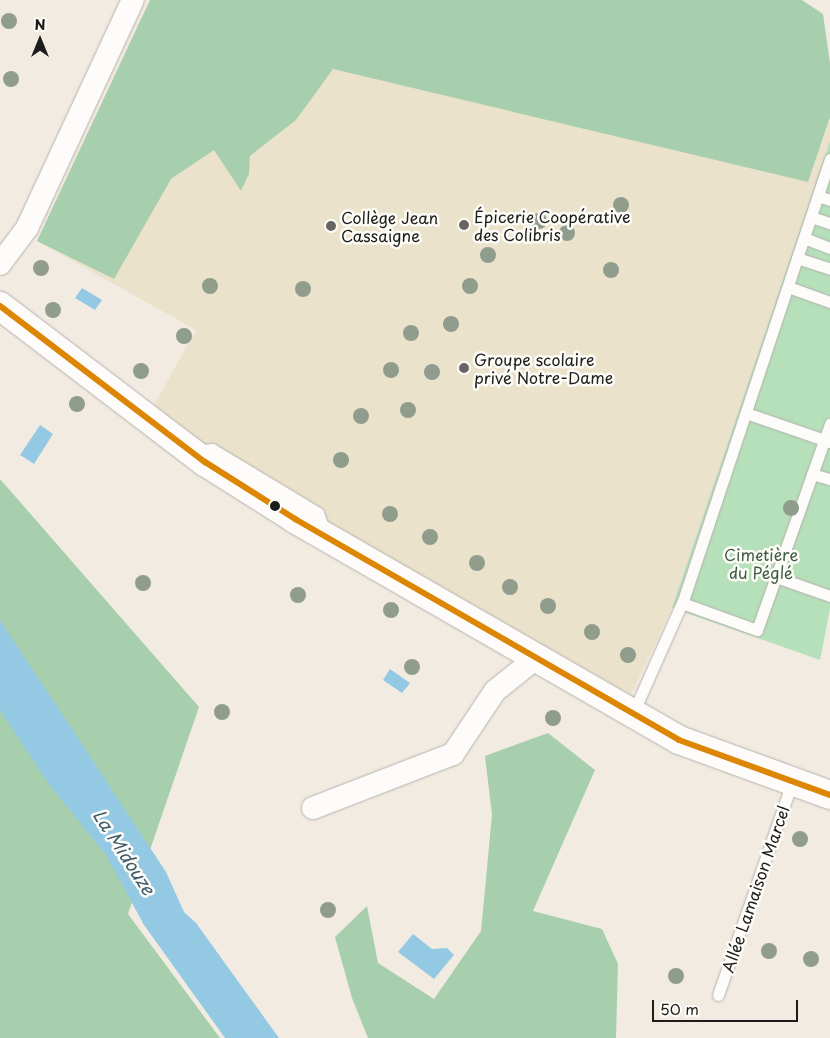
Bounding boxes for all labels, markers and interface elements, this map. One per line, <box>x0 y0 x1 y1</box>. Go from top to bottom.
text: N <box>34 14 46 35</box>
north arrow <box>15 15 65 65</box>
place label: Épicerie Coopérative des Colibris <box>474 206 632 244</box>
place label: Collège Jean Cassaigne <box>341 207 438 245</box>
marker: Épicerie Coopérative des Colibris <box>458 219 470 231</box>
marker: Collège Jean Cassaigne <box>325 220 337 232</box>
place label: Groupe scolaire privé Notre-Dame <box>474 349 613 387</box>
marker: Groupe scolaire privé Notre-Dame <box>458 362 470 374</box>
unlabelled marker <box>270 501 280 511</box>
park label: Cimetière du Péglé <box>724 544 798 582</box>
street label: Allée Lamaison Marcel <box>717 802 793 976</box>
water label: La Midouze <box>88 805 160 899</box>
scale bar <box>655 990 801 1022</box>
text: 50 m <box>660 997 699 1020</box>

